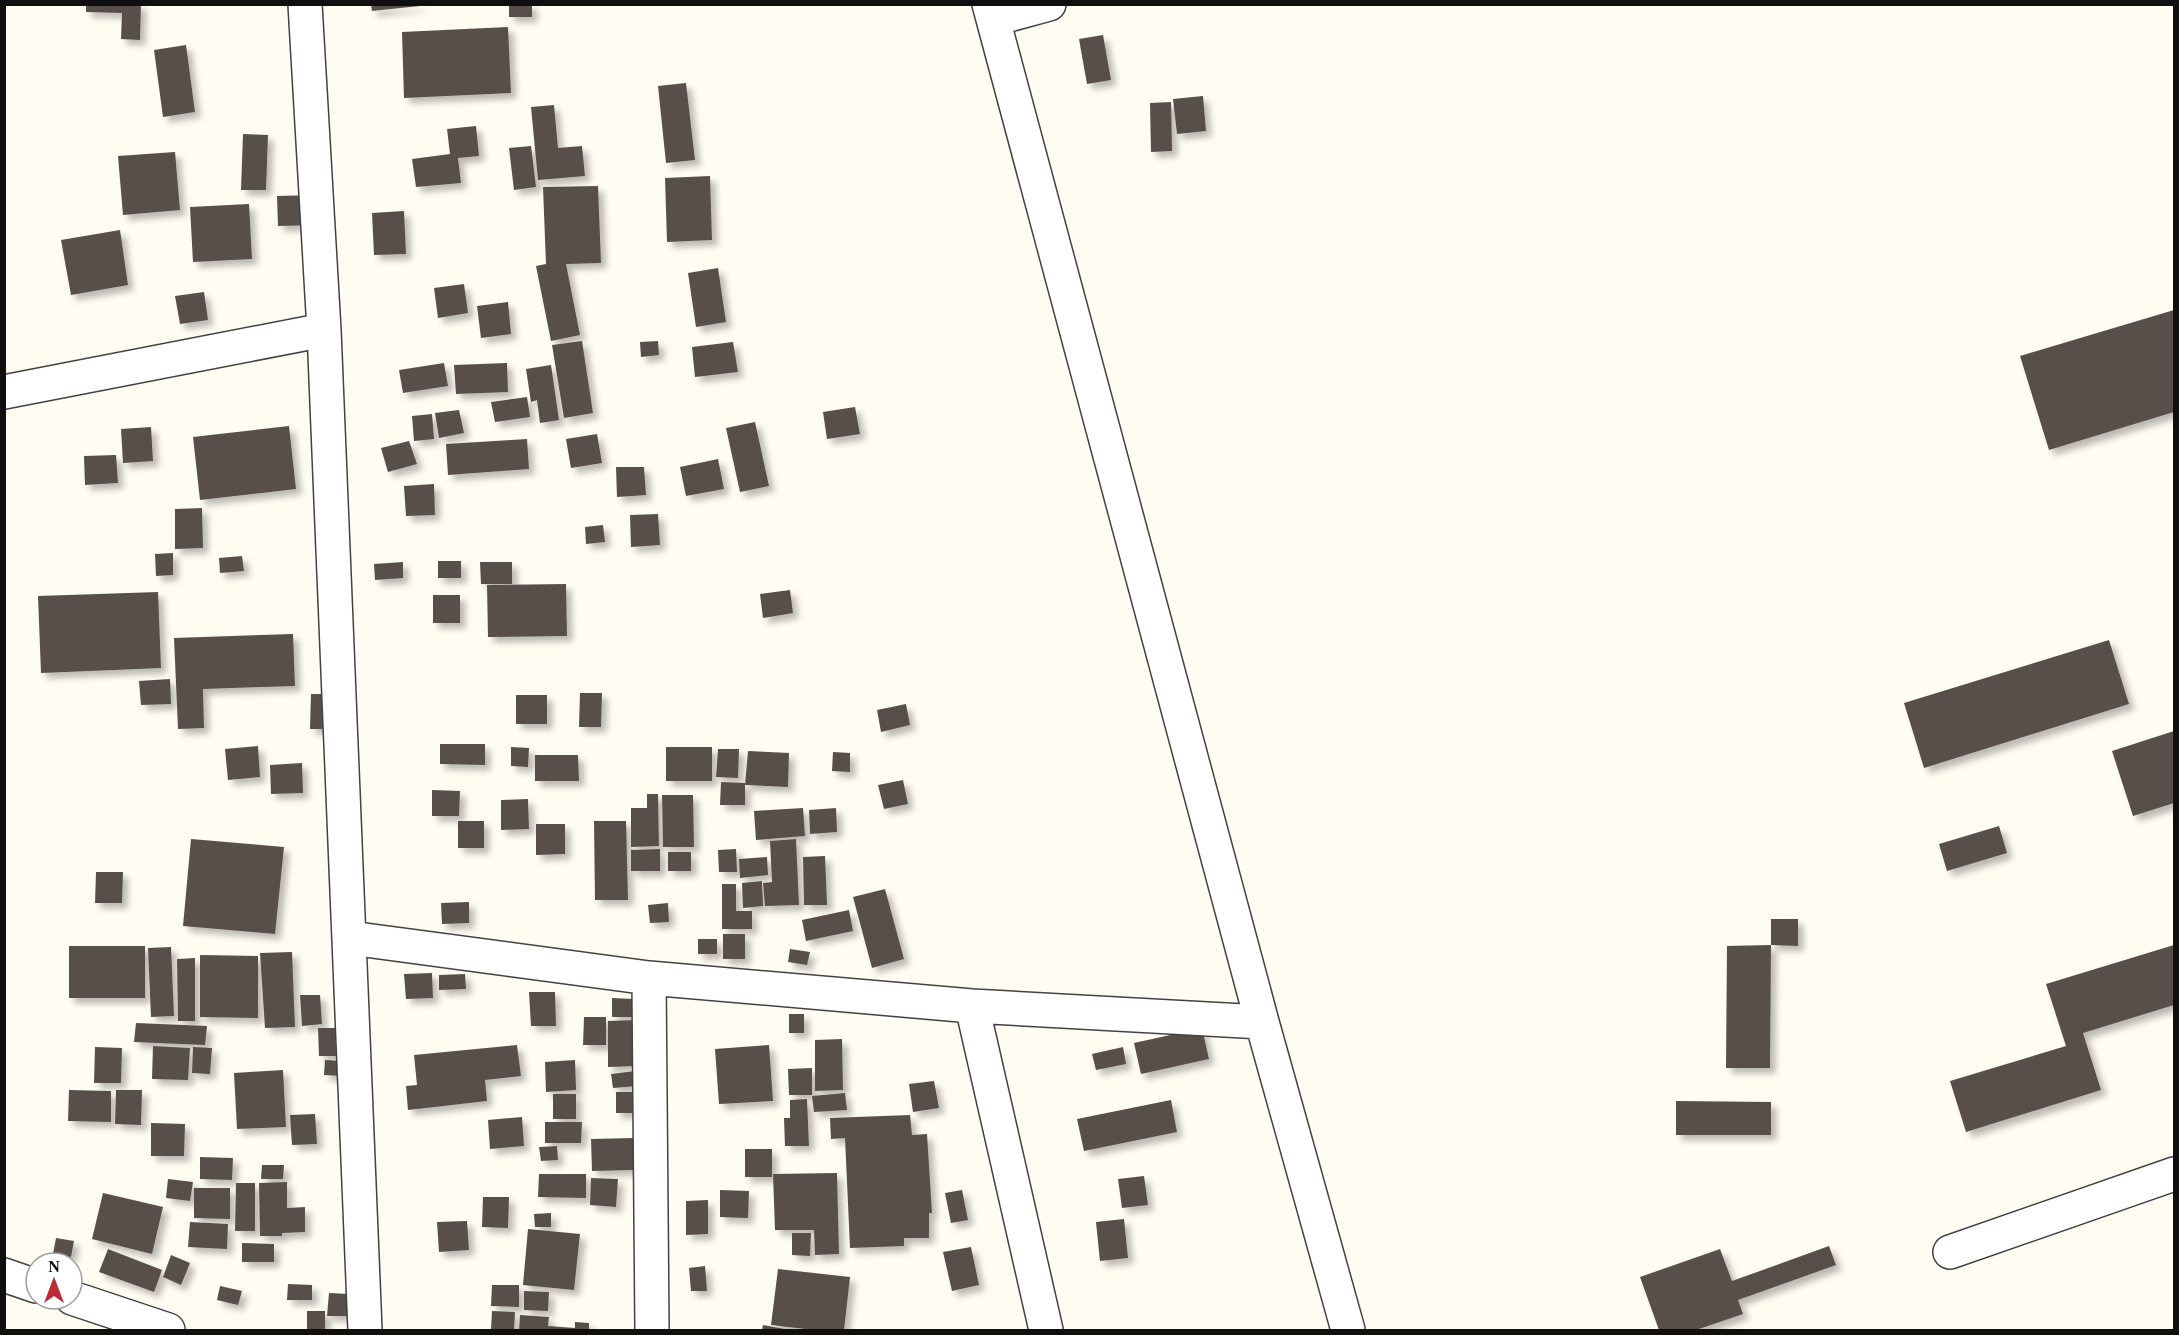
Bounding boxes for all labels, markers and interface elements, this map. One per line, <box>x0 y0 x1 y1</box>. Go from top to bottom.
north arrow <box>24 1251 84 1311</box>
text: N <box>48 1258 60 1275</box>

